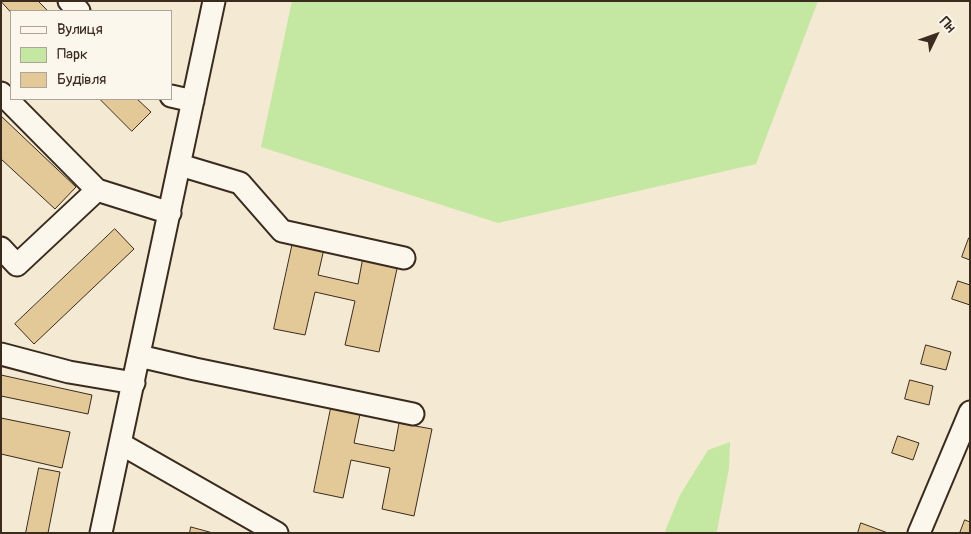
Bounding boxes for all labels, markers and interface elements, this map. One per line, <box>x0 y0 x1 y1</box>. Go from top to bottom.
legend <box>10 10 172 100</box>
north arrow <box>911 10 961 60</box>
text: Пн <box>936 13 959 36</box>
text: Вулиця <box>57 20 103 39</box>
text: Парк <box>57 45 88 64</box>
text: Будівля <box>57 70 106 89</box>

